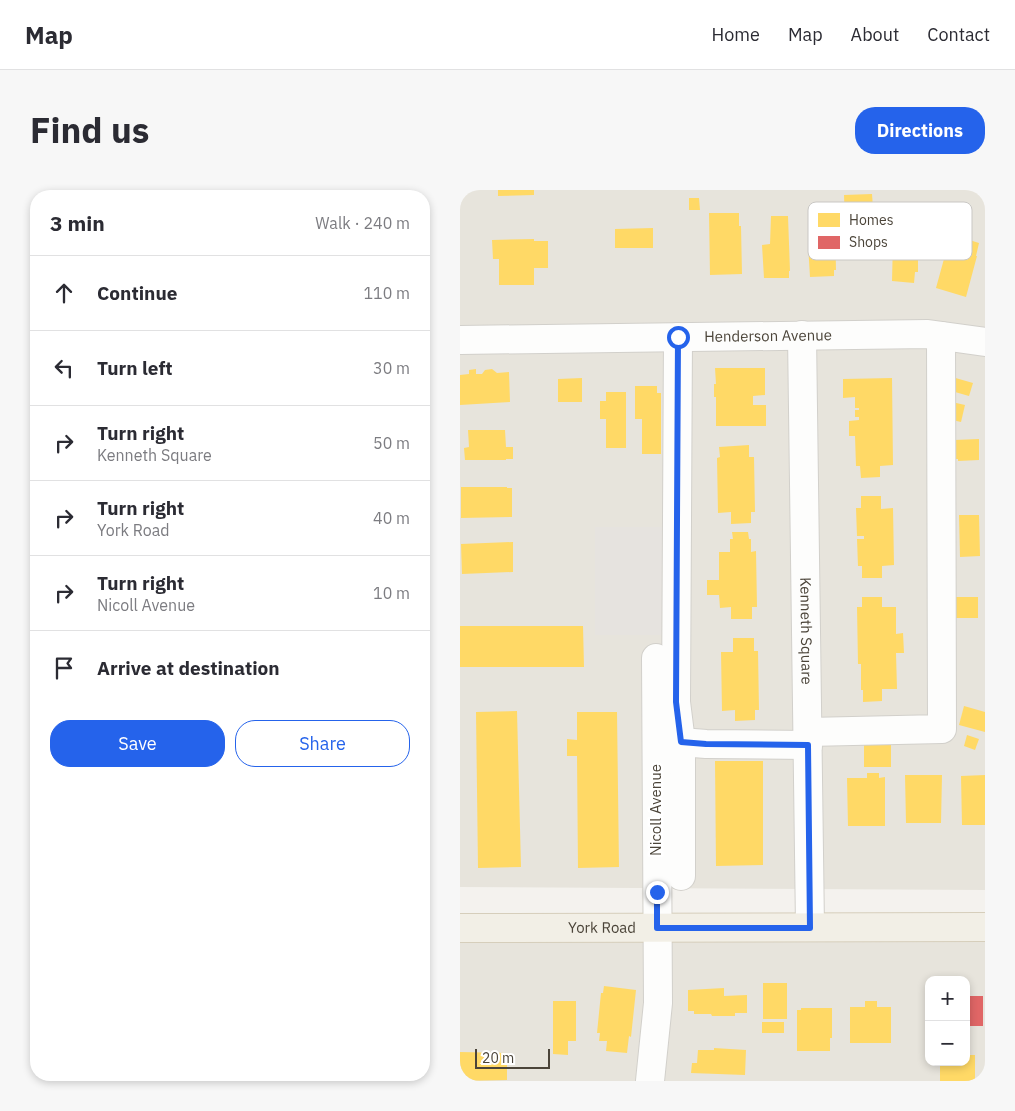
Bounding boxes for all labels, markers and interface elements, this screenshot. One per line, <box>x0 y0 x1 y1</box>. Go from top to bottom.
text: Map <box>25 19 73 51</box>
text: Home <box>712 23 760 46</box>
text: Map <box>788 23 823 46</box>
text: About <box>851 23 899 46</box>
text: Contact <box>927 23 990 46</box>
text: Find us <box>30 107 149 153</box>
button: Directions <box>855 107 985 154</box>
legend <box>808 202 972 260</box>
text: 3 min <box>50 209 105 237</box>
text: Homes <box>849 211 894 229</box>
text: Walk · 240 m <box>315 213 410 233</box>
text: Shops <box>849 233 888 251</box>
icon: ahead <box>50 279 78 307</box>
text: Continue <box>97 281 177 305</box>
text: 110 m <box>363 283 410 303</box>
street label: Henderson Avenue <box>704 325 832 346</box>
route start <box>667 326 690 349</box>
icon: left <box>50 354 78 382</box>
text: Turn left <box>97 356 173 380</box>
text: 30 m <box>373 358 410 378</box>
text: Turn right <box>97 421 184 445</box>
icon: right <box>50 429 78 457</box>
text: 50 m <box>373 433 410 453</box>
text: Kenneth Square <box>97 445 212 465</box>
text: Turn right <box>97 496 184 520</box>
icon: right <box>50 504 78 532</box>
text: 40 m <box>373 508 410 528</box>
text: York Road <box>97 520 170 540</box>
text: Turn right <box>97 571 184 595</box>
street label: Kenneth Square <box>796 577 817 685</box>
icon: right <box>50 579 78 607</box>
text: 10 m <box>373 583 410 603</box>
text: Nicoll Avenue <box>97 595 195 615</box>
icon: arrive <box>50 654 78 682</box>
text: Arrive at destination <box>97 656 280 680</box>
button: Save <box>50 720 225 767</box>
button: Share <box>235 720 410 767</box>
street label: Nicoll Avenue <box>646 764 665 856</box>
route end <box>646 881 669 904</box>
street label: York Road <box>568 918 636 937</box>
map controls <box>925 976 970 1066</box>
button: + <box>925 976 970 1021</box>
button: − <box>925 1021 970 1066</box>
scale bar <box>475 1046 550 1069</box>
text: 20 m <box>482 1049 514 1067</box>

